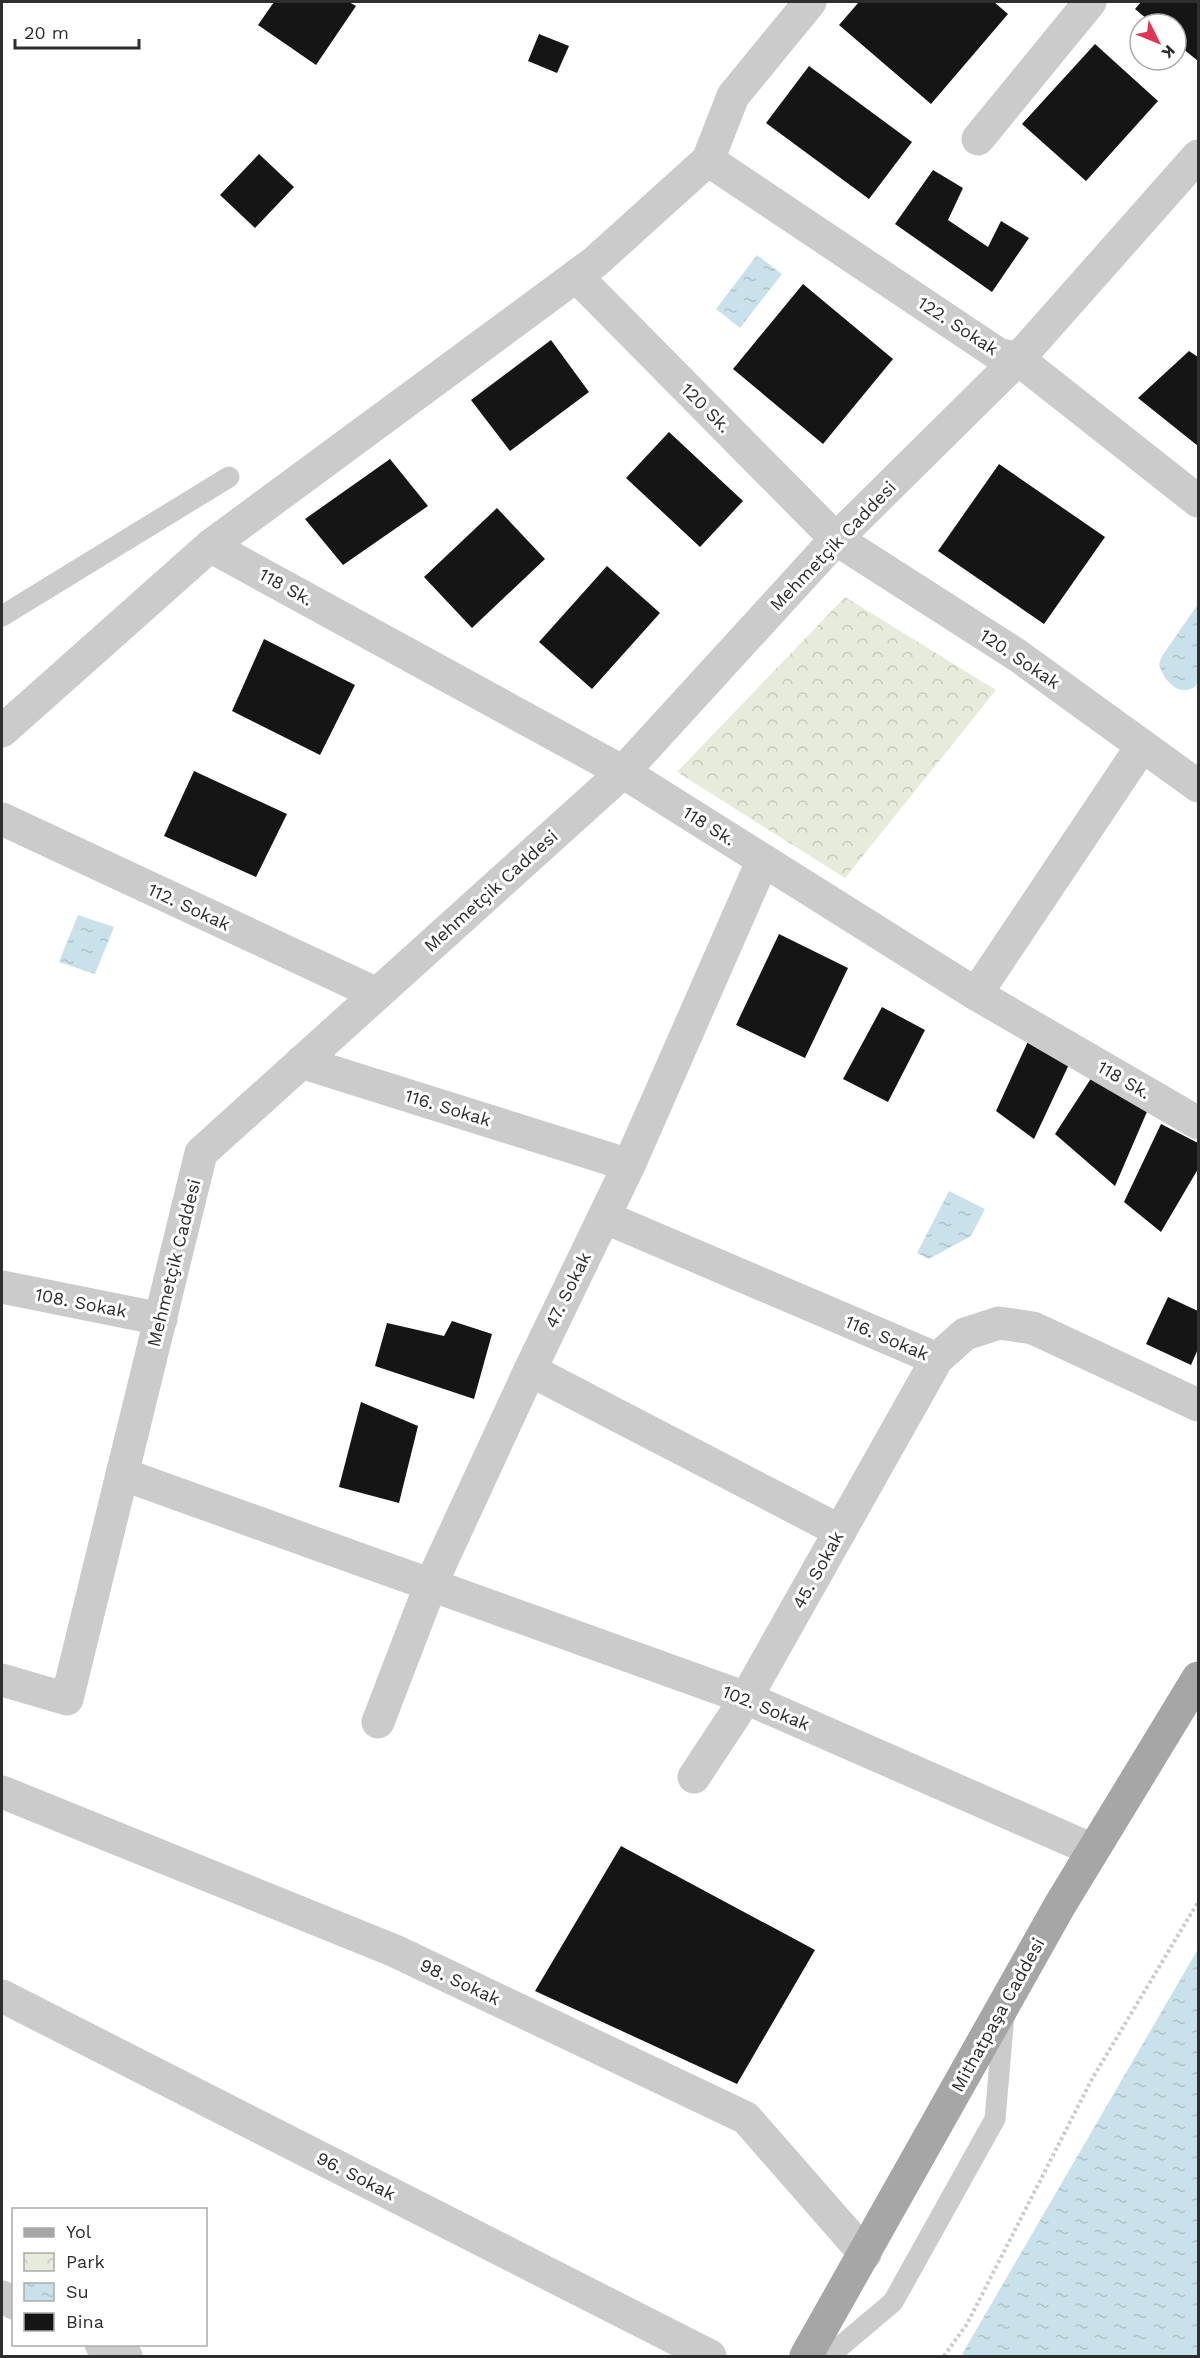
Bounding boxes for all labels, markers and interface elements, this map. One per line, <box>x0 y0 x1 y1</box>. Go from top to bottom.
scale bar <box>15 12 140 50</box>
north arrow <box>1128 12 1188 72</box>
text: 20 m <box>24 22 69 43</box>
text: K <box>1158 41 1179 62</box>
street label: 122. Sokak <box>914 292 1002 359</box>
street label: 120 Sk. <box>677 379 735 437</box>
street label: Mehmetçik Caddesi <box>765 476 900 615</box>
street label: 118 Sk. <box>256 563 317 610</box>
street label: 120. Sokak <box>976 624 1064 693</box>
street label: 118 Sk. <box>679 801 739 850</box>
street label: Mehmetçik Caddesi <box>420 825 562 956</box>
street label: 112. Sokak <box>145 878 234 935</box>
street label: 118 Sk. <box>1094 1056 1155 1103</box>
street label: 116. Sokak <box>403 1085 494 1131</box>
street label: Mehmetçik Caddesi <box>143 1177 205 1349</box>
street label: 47. Sokak <box>540 1248 595 1331</box>
street label: 108. Sokak <box>33 1283 129 1322</box>
street label: 116. Sokak <box>842 1311 932 1365</box>
street label: 45. Sokak <box>788 1527 847 1612</box>
street label: 102. Sokak <box>719 1680 813 1735</box>
street label: Mithatpaşa Caddesi <box>946 1934 1049 2095</box>
street label: 98. Sokak <box>417 1954 504 2009</box>
street label: 96. Sokak <box>313 2147 399 2204</box>
legend <box>12 2208 207 2346</box>
text: Yol <box>66 2221 92 2242</box>
text: Park <box>66 2251 105 2272</box>
text: Su <box>66 2281 89 2302</box>
text: Bina <box>66 2311 104 2332</box>

